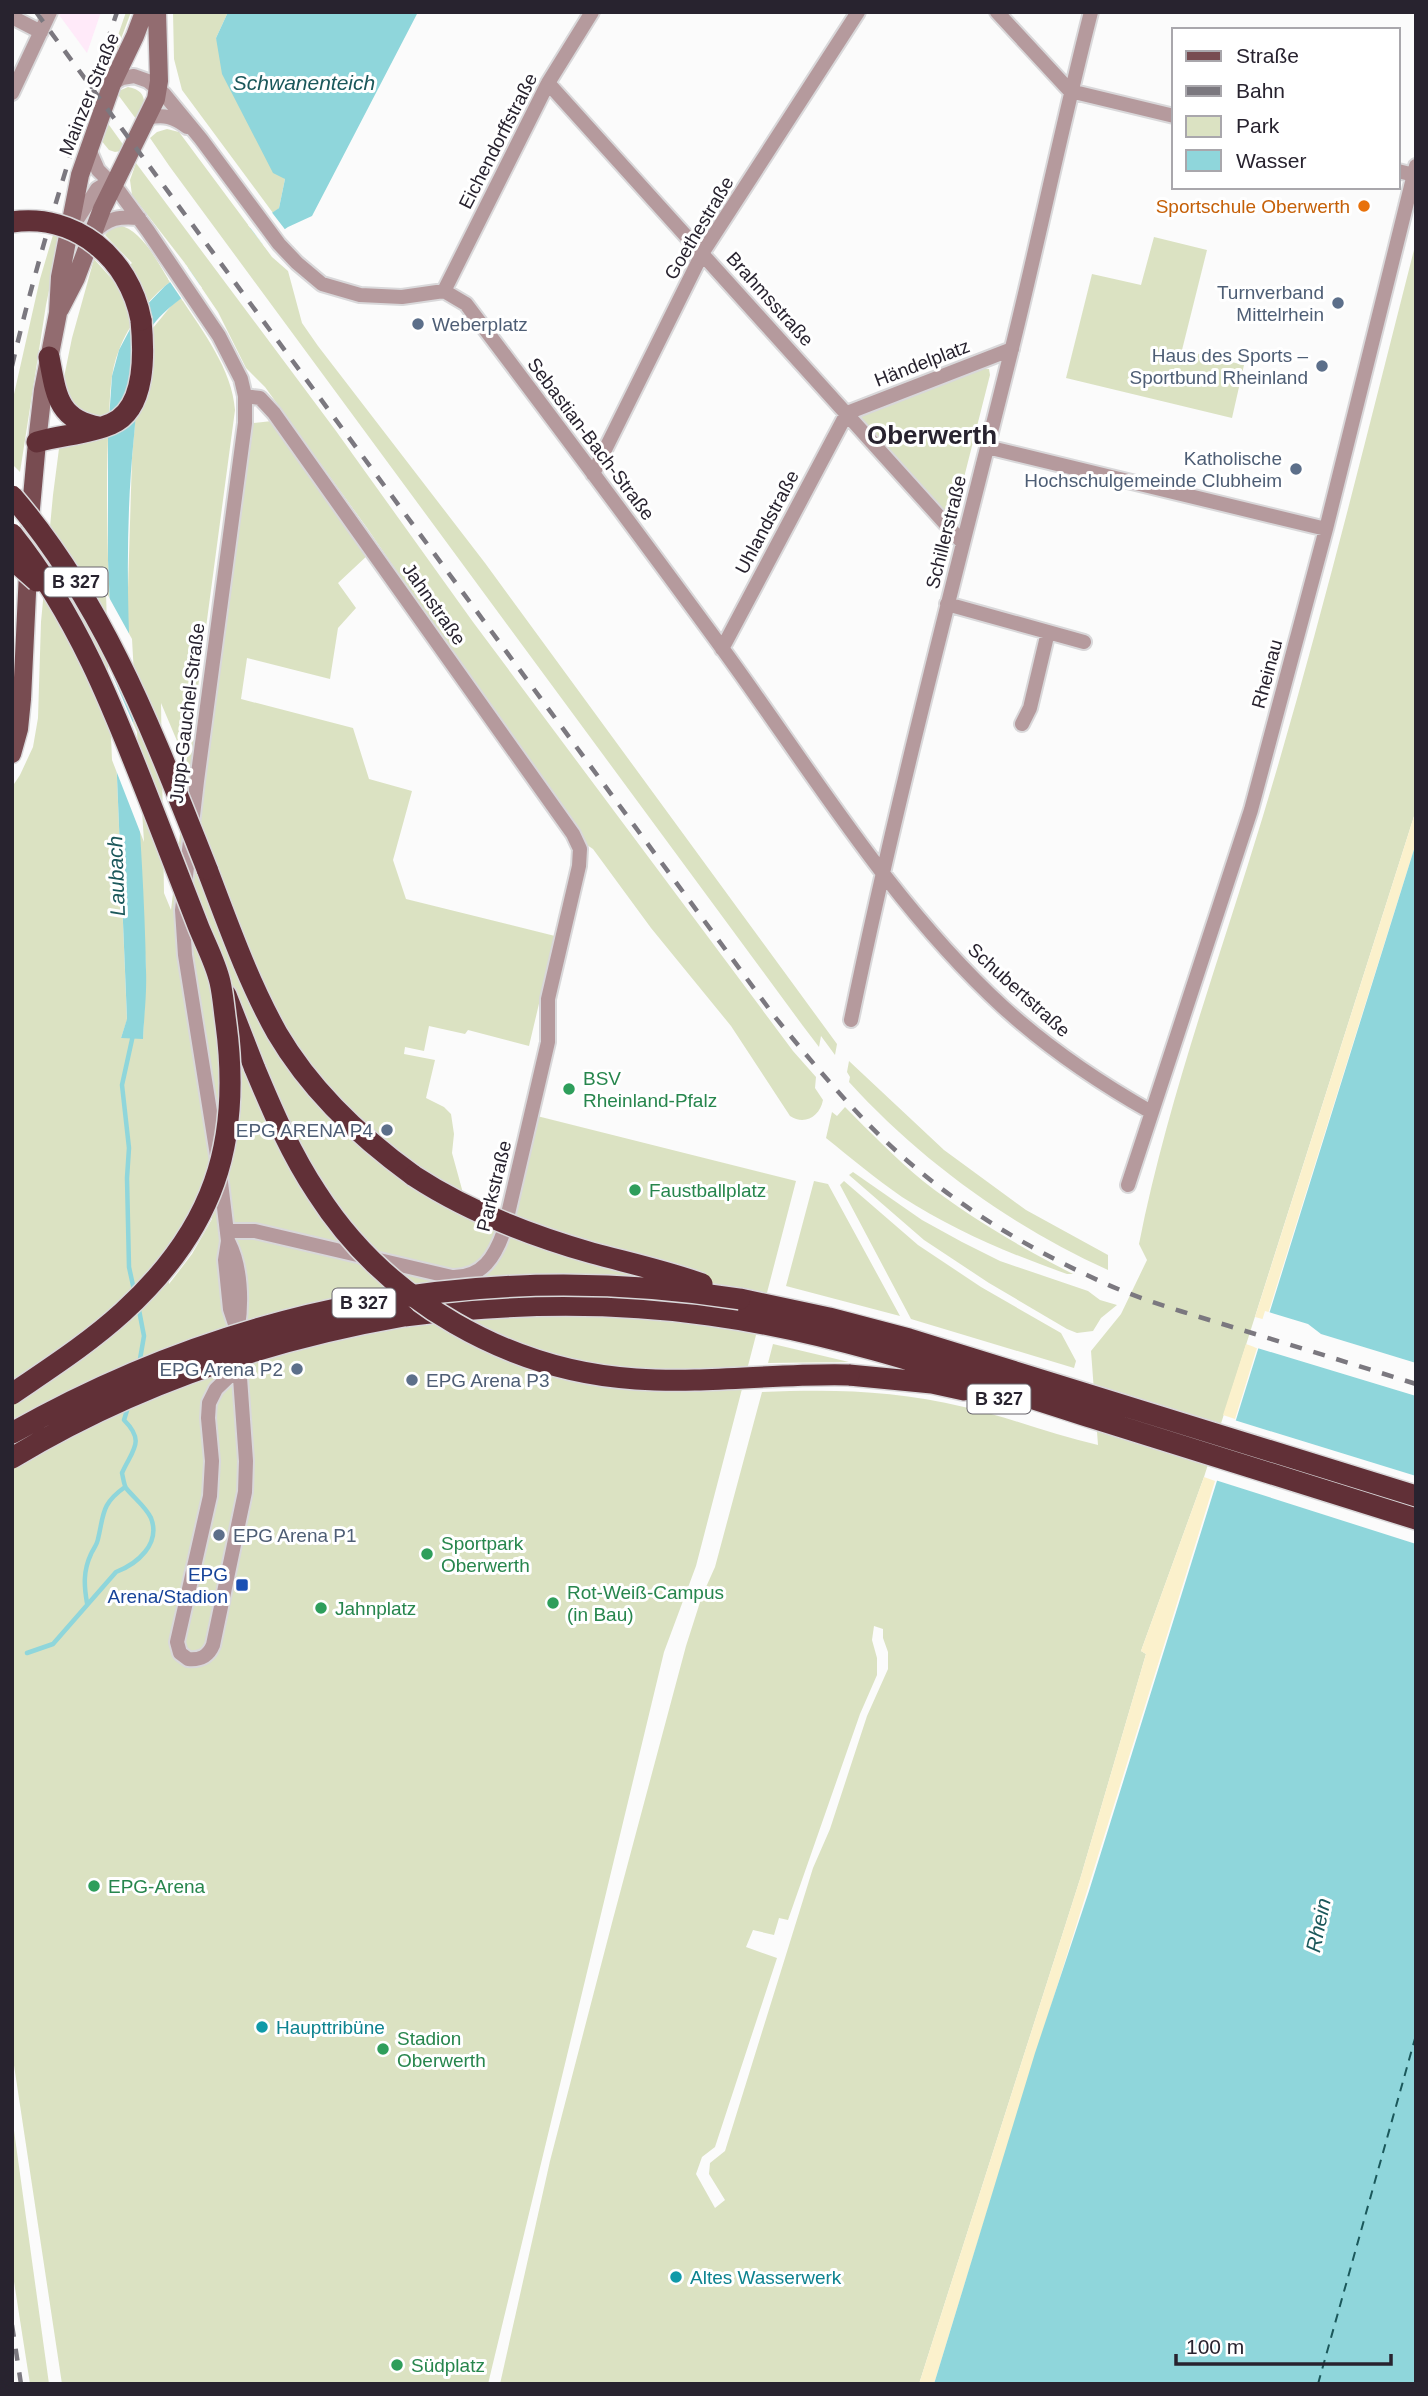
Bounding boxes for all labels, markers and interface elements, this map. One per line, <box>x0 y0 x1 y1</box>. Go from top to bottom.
legend <box>1172 28 1400 189</box>
street label: Mainzer Straße <box>55 30 123 158</box>
text: Straße <box>1236 44 1299 67</box>
street label: Eichendorffstraße <box>455 70 541 212</box>
water label: Schwanenteich <box>233 71 375 94</box>
text: Bahn <box>1236 79 1285 102</box>
text: Park <box>1236 114 1280 137</box>
text: Wasser <box>1236 149 1306 172</box>
street label: Goethestraße <box>660 173 738 283</box>
place label: Sportschule Oberwerth <box>1156 196 1350 217</box>
marker: Sportschule Oberwerth <box>1356 198 1372 214</box>
street label: Brahmsstraße <box>722 248 818 350</box>
place label: Turnverband Mittelrhein <box>1217 282 1324 325</box>
marker: Turnverband Mittelrhein <box>1330 295 1346 311</box>
place label: Weberplatz <box>432 314 528 335</box>
marker: Weberplatz <box>410 316 426 332</box>
street label: Händelplatz <box>871 335 973 391</box>
place label: Haus des Sports – Sportbund Rheinland <box>1129 345 1308 388</box>
street label: Sebastian-Bach-Straße <box>523 354 659 524</box>
marker: Haus des Sports – Sportbund Rheinland <box>1314 358 1330 374</box>
district label: Oberwerth <box>867 420 997 450</box>
place label: Katholische Hochschulgemeinde Clubheim <box>1024 448 1282 491</box>
marker: Katholische Hochschulgemeinde Clubheim <box>1288 461 1304 477</box>
street label: Uhlandstraße <box>731 467 803 577</box>
street label: Schillerstraße <box>922 473 970 591</box>
street label: Jahnstraße <box>398 559 470 649</box>
road number: B 327 <box>44 568 108 596</box>
street label: Jupp-Gauchel-Straße <box>166 622 208 804</box>
street label: Rheinau <box>1248 637 1286 711</box>
water label: Laubach <box>103 835 129 917</box>
street label: Schubertstraße <box>964 939 1074 1041</box>
place label: BSV Rheinland-Pfalz <box>583 1068 717 1111</box>
marker: BSV Rheinland-Pfalz <box>561 1081 577 1097</box>
place label: EPG ARENA P4 <box>236 1120 373 1141</box>
marker: EPG ARENA P4 <box>379 1122 395 1138</box>
street label: Parkstraße <box>473 1138 515 1234</box>
place label: Faustballplatz <box>649 1180 766 1201</box>
marker: Faustballplatz <box>627 1182 643 1198</box>
road number: B 327 <box>332 1288 396 1318</box>
place label: EPG Arena P2 <box>159 1359 283 1380</box>
marker: EPG Arena P2 <box>289 1361 305 1377</box>
place label: EPG Arena P3 <box>426 1370 550 1391</box>
marker: EPG Arena P3 <box>404 1372 420 1388</box>
road number: B 327 <box>968 1384 1030 1414</box>
place label: EPG Arena P1 <box>233 1525 357 1546</box>
marker: EPG Arena P1 <box>211 1527 227 1543</box>
place label: Sportpark Oberwerth <box>441 1533 530 1576</box>
marker: Sportpark Oberwerth <box>419 1546 435 1562</box>
place label: EPG Arena/Stadion <box>108 1564 228 1607</box>
marker: EPG Arena/Stadion <box>234 1577 250 1593</box>
place label: Rot-Weiß-Campus (in Bau) <box>567 1582 724 1625</box>
marker: Rot-Weiß-Campus (in Bau) <box>545 1595 561 1611</box>
place label: Jahnplatz <box>335 1598 416 1619</box>
marker: Jahnplatz <box>313 1600 329 1616</box>
place label: EPG-Arena <box>108 1876 206 1897</box>
marker: EPG-Arena <box>86 1878 102 1894</box>
water label: Rhein <box>1301 1896 1335 1954</box>
place label: Haupttribüne <box>276 2017 385 2038</box>
marker: Haupttribüne <box>254 2019 270 2035</box>
place label: Stadion Oberwerth <box>397 2028 486 2071</box>
marker: Stadion Oberwerth <box>375 2041 391 2057</box>
place label: Altes Wasserwerk <box>690 2267 842 2288</box>
marker: Altes Wasserwerk <box>668 2269 684 2285</box>
scale bar <box>1176 2322 1391 2366</box>
text: 100 m <box>1186 2335 1244 2358</box>
place label: Südplatz <box>411 2355 485 2376</box>
marker: Südplatz <box>389 2357 405 2373</box>

